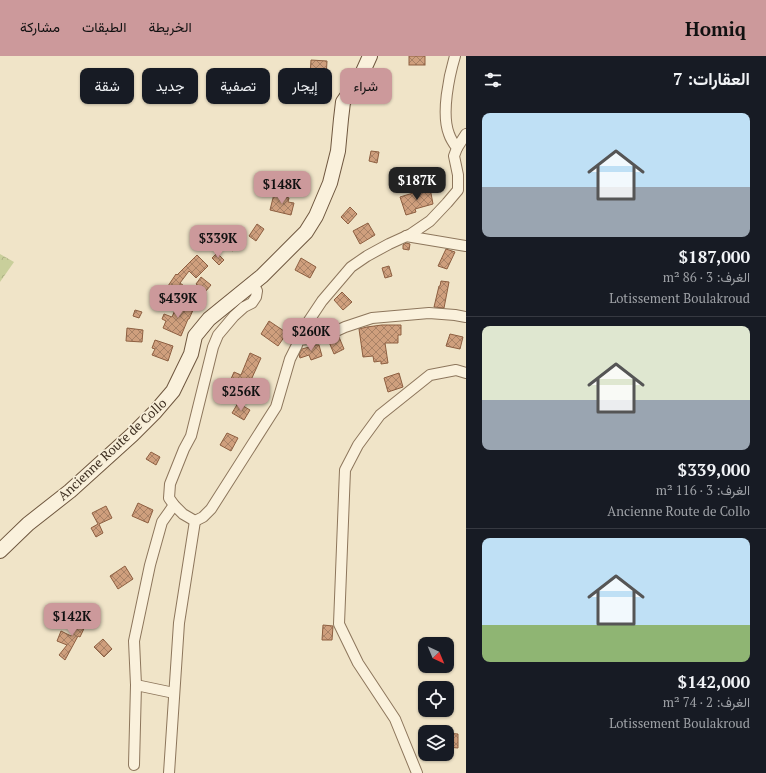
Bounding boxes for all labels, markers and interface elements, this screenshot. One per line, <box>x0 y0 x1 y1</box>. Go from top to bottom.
text: Homiq <box>685 16 746 41</box>
text: مشاركة <box>20 17 60 36</box>
text: الطبقات <box>82 17 126 36</box>
text: الخريطة <box>148 17 192 36</box>
text: العقارات: 7 <box>673 67 750 90</box>
chip: شقة <box>80 68 134 104</box>
chip: جديد <box>142 68 198 104</box>
chip: تصفية <box>206 68 270 104</box>
chip: إيجار <box>278 68 332 104</box>
chip: شراء <box>340 68 392 104</box>
icon: filters <box>482 69 504 91</box>
icon: home <box>580 139 652 211</box>
pin: $187K <box>389 167 445 201</box>
pin: $148K <box>254 171 310 205</box>
text: $187K <box>398 171 436 189</box>
text: $148K <box>263 175 301 193</box>
pin: $339K <box>190 225 246 259</box>
text: $339K <box>199 229 237 247</box>
text: $187,000 <box>678 245 750 268</box>
text: الغرف: 3 · 86 m² <box>663 268 750 286</box>
pin: $439K <box>150 285 206 319</box>
text: $439K <box>159 289 197 307</box>
text: Lotissement Boulakroud <box>609 289 750 307</box>
pin: $260K <box>283 318 339 352</box>
text: $260K <box>292 322 330 340</box>
icon: home <box>580 352 652 424</box>
pin: $256K <box>213 378 269 412</box>
text: $256K <box>222 382 260 400</box>
street label: Ancienne Route de Collo <box>54 394 170 504</box>
text: $339,000 <box>678 458 750 481</box>
text: الغرف: 3 · 116 m² <box>656 481 750 499</box>
text: Ancienne Route de Collo <box>607 502 750 520</box>
icon: home <box>580 564 652 636</box>
pin: $142K <box>44 603 100 637</box>
text: $142K <box>53 607 91 625</box>
north arrow <box>418 637 454 673</box>
map controls <box>418 637 454 761</box>
text: $142,000 <box>678 670 750 693</box>
button: locate <box>418 681 454 717</box>
text: الغرف: 2 · 74 m² <box>663 693 750 711</box>
text: Lotissement Boulakroud <box>609 714 750 732</box>
button: layers <box>418 725 454 761</box>

